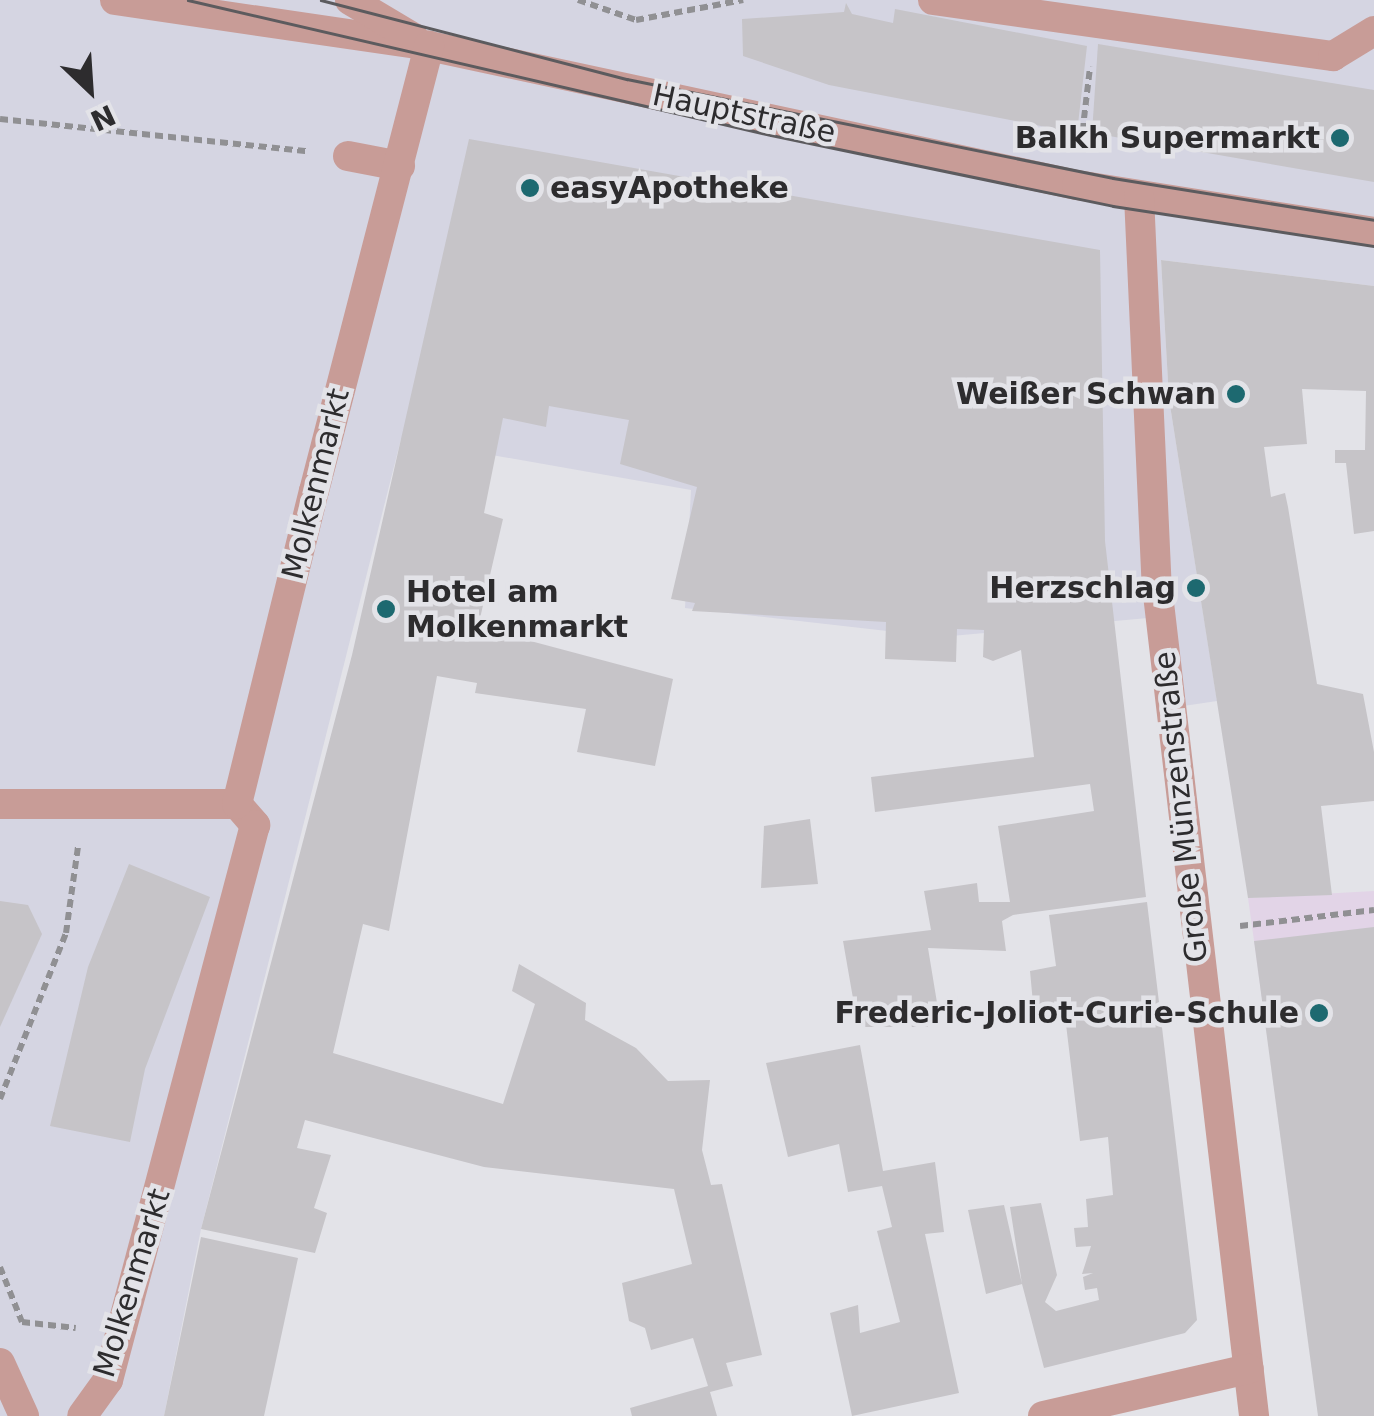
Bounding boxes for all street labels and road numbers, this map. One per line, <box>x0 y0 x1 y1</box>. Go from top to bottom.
street label: Hauptstraße <box>649 77 839 151</box>
street label: Molkenmarkt <box>275 385 357 583</box>
street label: Große Münzenstraße <box>1147 650 1215 964</box>
street label: Molkenmarkt <box>86 1184 178 1382</box>

